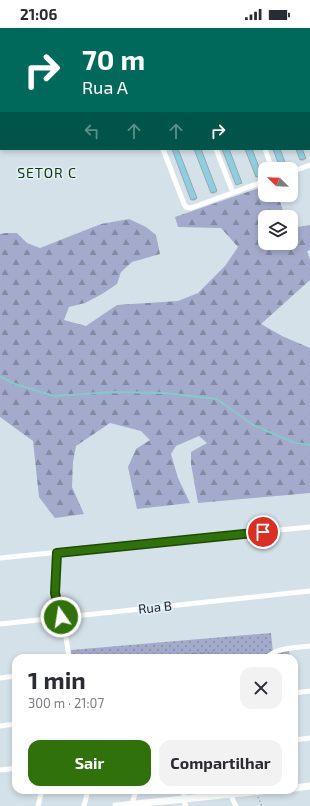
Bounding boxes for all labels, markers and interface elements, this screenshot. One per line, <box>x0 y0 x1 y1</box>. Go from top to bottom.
text: 21:06 <box>20 5 57 23</box>
text: 70 m <box>82 42 145 76</box>
icon: right <box>16 44 68 96</box>
text: Rua A <box>82 76 128 98</box>
icon: left <box>81 120 103 142</box>
icon: ahead <box>123 120 145 142</box>
icon: ahead <box>165 120 187 142</box>
icon: right <box>207 120 229 142</box>
north arrow <box>258 162 298 202</box>
map controls <box>258 162 298 250</box>
district label: SETOR C <box>17 164 77 181</box>
button: layers <box>258 210 298 250</box>
pin <box>246 515 280 549</box>
icon: arrive <box>252 521 274 543</box>
position arrow <box>40 596 82 638</box>
street label: Rua B <box>137 597 173 617</box>
text: 1 min <box>28 665 86 694</box>
button: close <box>240 667 282 709</box>
text: 300 m · 21:07 <box>28 695 104 711</box>
button: Sair <box>28 740 151 786</box>
button: Compartilhar <box>159 740 282 786</box>

